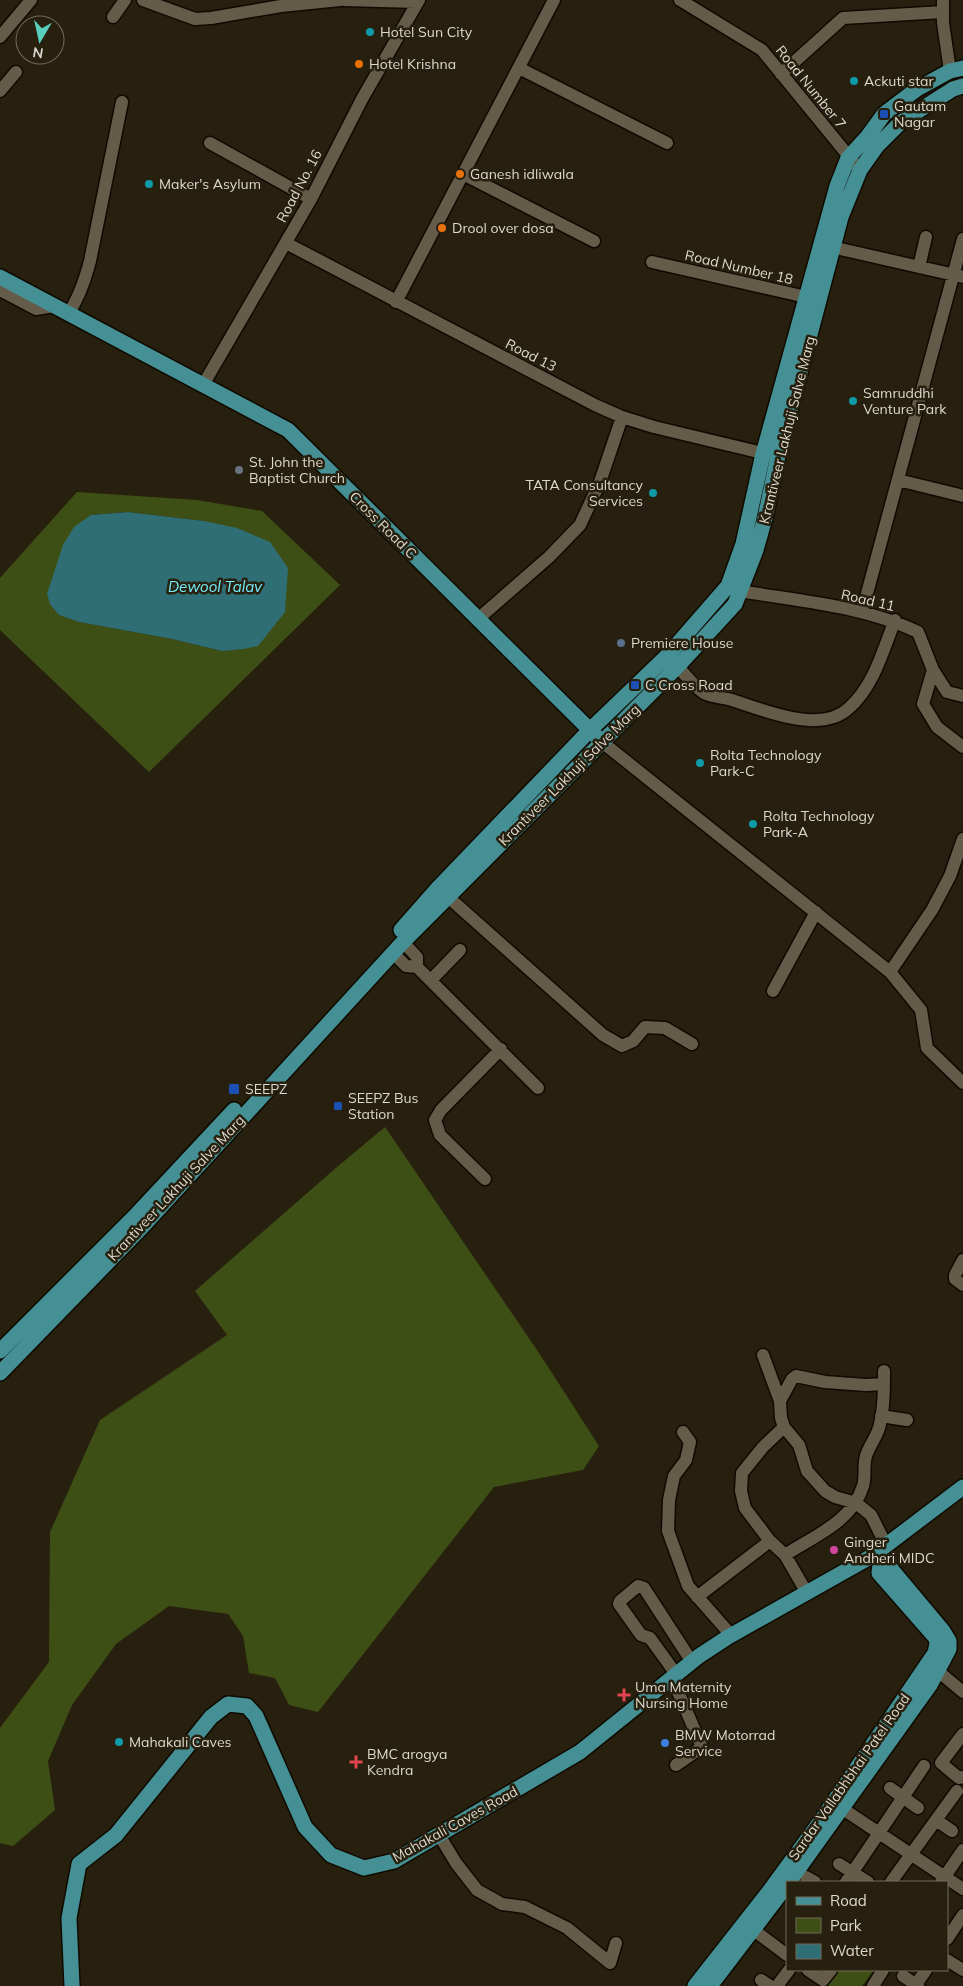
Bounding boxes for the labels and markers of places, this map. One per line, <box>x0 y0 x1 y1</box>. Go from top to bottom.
place label: Hotel Sun City <box>380 23 473 41</box>
marker: Hotel Sun City <box>364 26 376 38</box>
place label: Hotel Krishna <box>369 55 456 73</box>
marker: Hotel Krishna <box>353 58 365 70</box>
place label: Ackuti star <box>864 72 934 90</box>
marker: Ackuti star <box>848 75 860 87</box>
place label: Gautam Nagar <box>894 97 946 131</box>
marker: Gautam Nagar <box>878 108 890 120</box>
place label: Ganesh idliwala <box>470 165 574 183</box>
marker: Ganesh idliwala <box>454 168 466 180</box>
place label: Maker's Asylum <box>159 175 261 193</box>
marker: Maker's Asylum <box>143 178 155 190</box>
place label: Drool over dosa <box>452 219 554 237</box>
marker: Drool over dosa <box>436 222 448 234</box>
place label: Samruddhi Venture Park <box>863 384 947 418</box>
marker: Samruddhi Venture Park <box>847 395 859 407</box>
place label: St. John the Baptist Church <box>249 453 345 487</box>
marker: St. John the Baptist Church <box>233 464 245 476</box>
place label: TATA Consultancy Services <box>526 476 644 510</box>
marker: TATA Consultancy Services <box>647 487 659 499</box>
place label: Premiere House <box>631 634 733 652</box>
marker: Premiere House <box>615 637 627 649</box>
place label: C Cross Road <box>645 676 733 694</box>
marker: C Cross Road <box>629 679 641 691</box>
place label: Rolta Technology Park-C <box>710 746 822 780</box>
marker: Rolta Technology Park-C <box>694 757 706 769</box>
place label: Rolta Technology Park-A <box>763 807 875 841</box>
marker: Rolta Technology Park-A <box>747 818 759 830</box>
place label: SEEPZ <box>245 1080 287 1098</box>
marker: SEEPZ <box>227 1082 241 1096</box>
place label: SEEPZ Bus Station <box>348 1089 419 1123</box>
marker: SEEPZ Bus Station <box>332 1100 344 1112</box>
place label: Ginger Andheri MIDC <box>844 1533 934 1567</box>
marker: Ginger Andheri MIDC <box>828 1544 840 1556</box>
place label: Uma Maternity Nursing Home <box>635 1678 732 1712</box>
marker: Uma Maternity Nursing Home <box>617 1688 631 1702</box>
place label: BMW Motorrad Service <box>675 1726 775 1760</box>
place label: Mahakali Caves <box>129 1733 231 1751</box>
marker: Mahakali Caves <box>113 1736 125 1748</box>
marker: BMW Motorrad Service <box>659 1737 671 1749</box>
place label: BMC arogya Kendra <box>367 1745 447 1779</box>
marker: BMC arogya Kendra <box>349 1755 363 1769</box>

